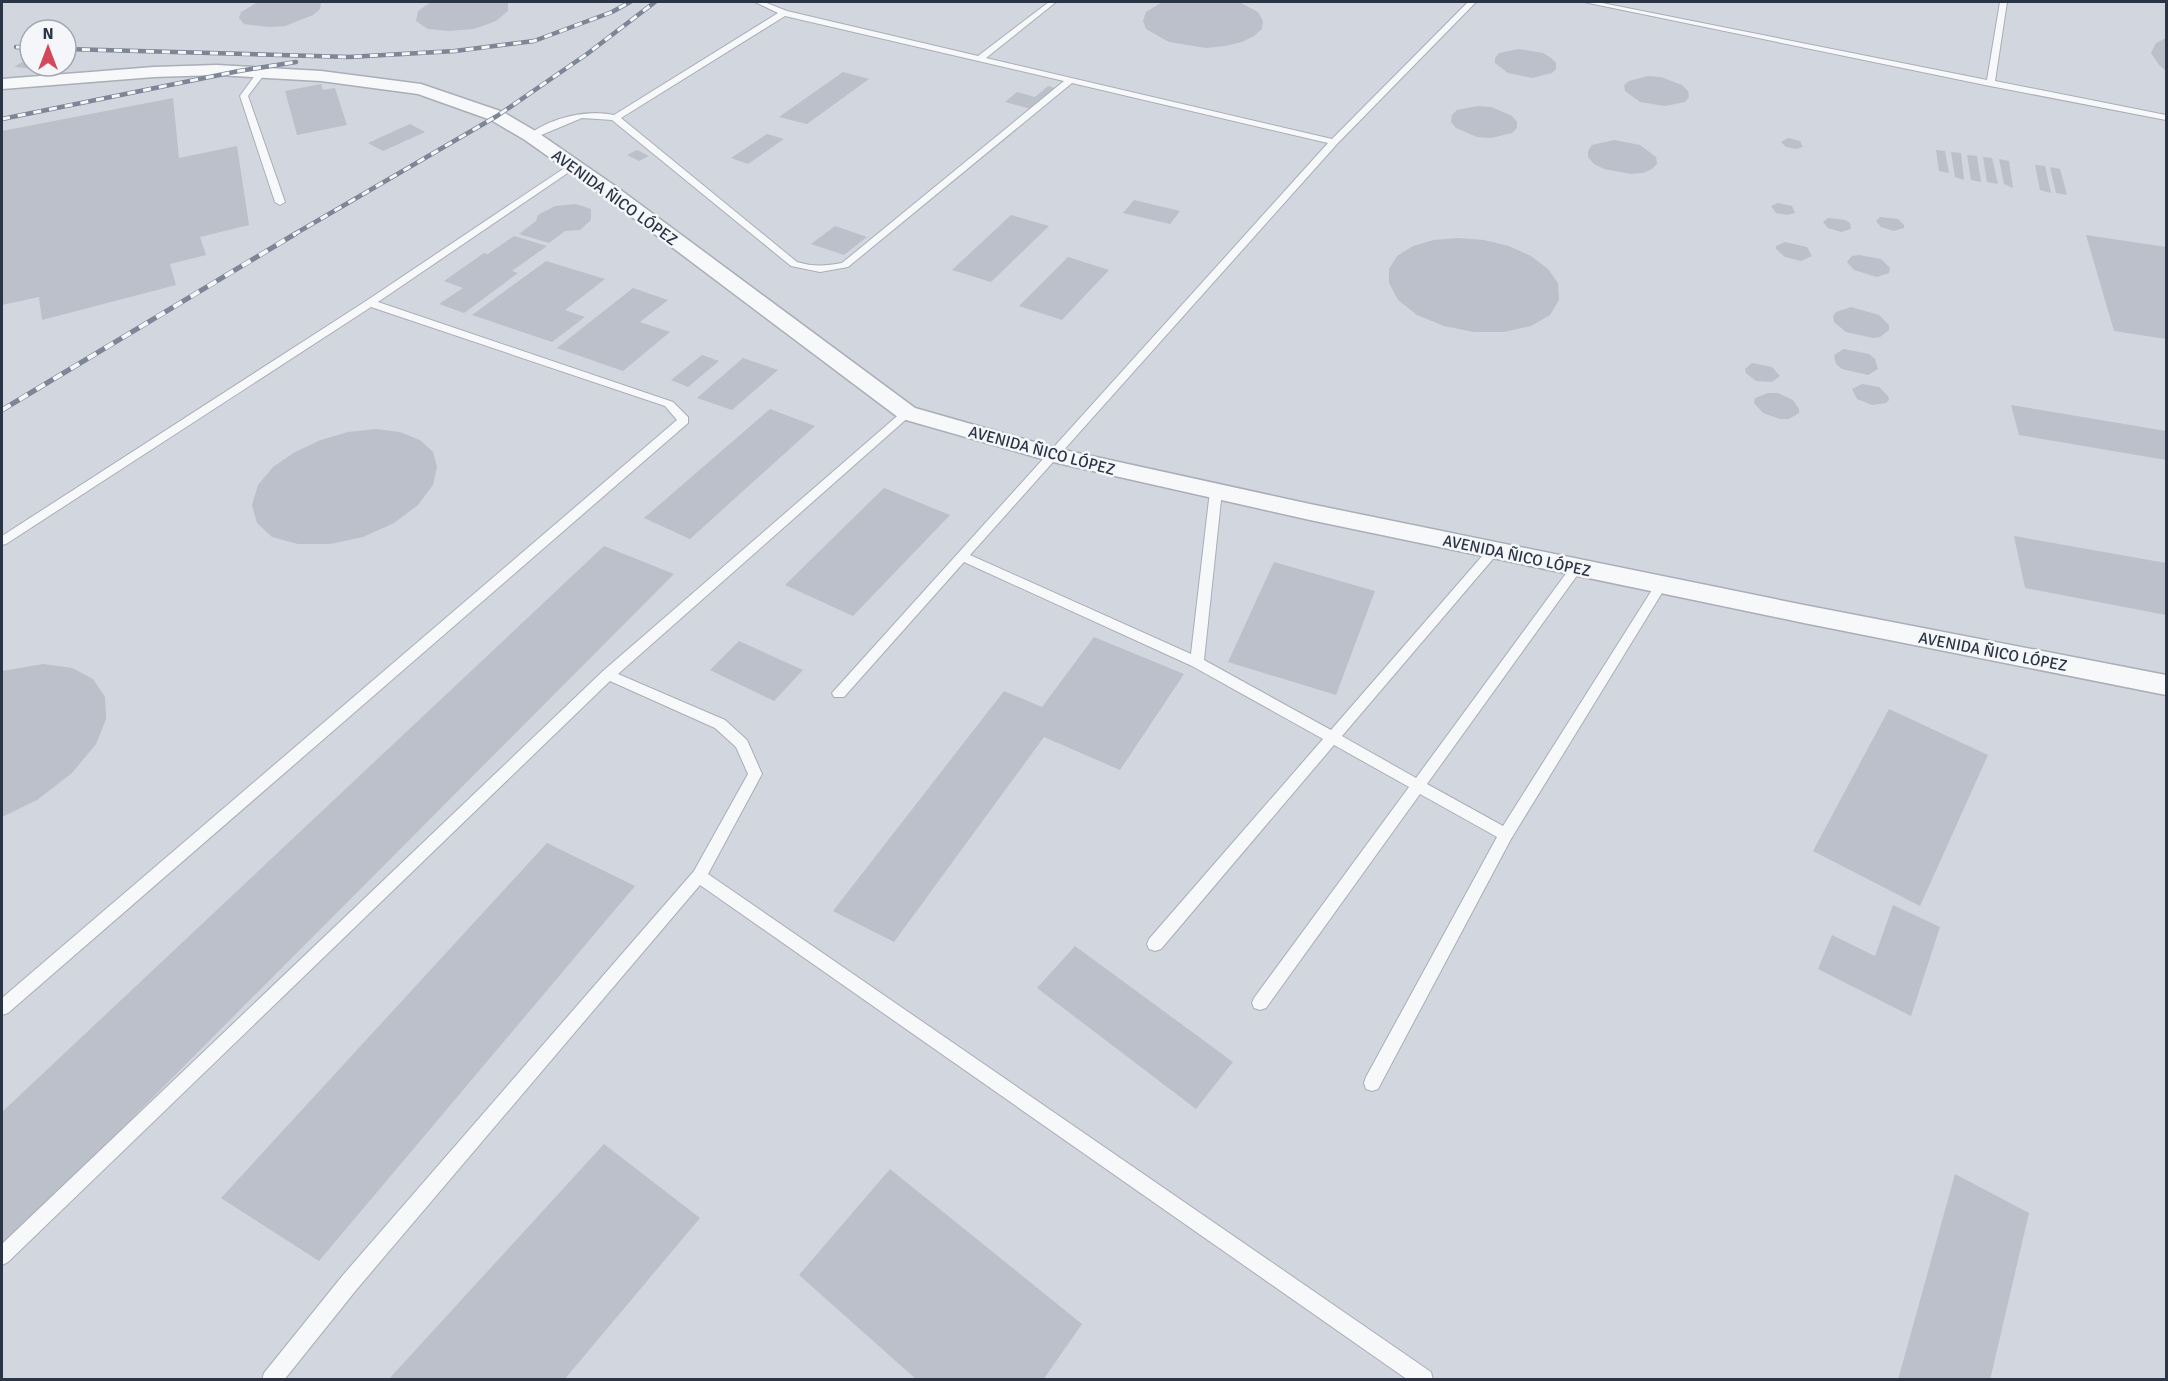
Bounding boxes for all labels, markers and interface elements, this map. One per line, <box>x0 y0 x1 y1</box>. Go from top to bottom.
north arrow <box>18 18 78 78</box>
text: N <box>42 24 54 44</box>
street label: AVENIDA ÑICO LÓPEZ <box>547 145 681 250</box>
street label: AVENIDA ÑICO LÓPEZ <box>966 422 1117 480</box>
street label: AVENIDA ÑICO LÓPEZ <box>1441 531 1593 581</box>
street label: AVENIDA ÑICO LÓPEZ <box>1917 628 2069 676</box>

